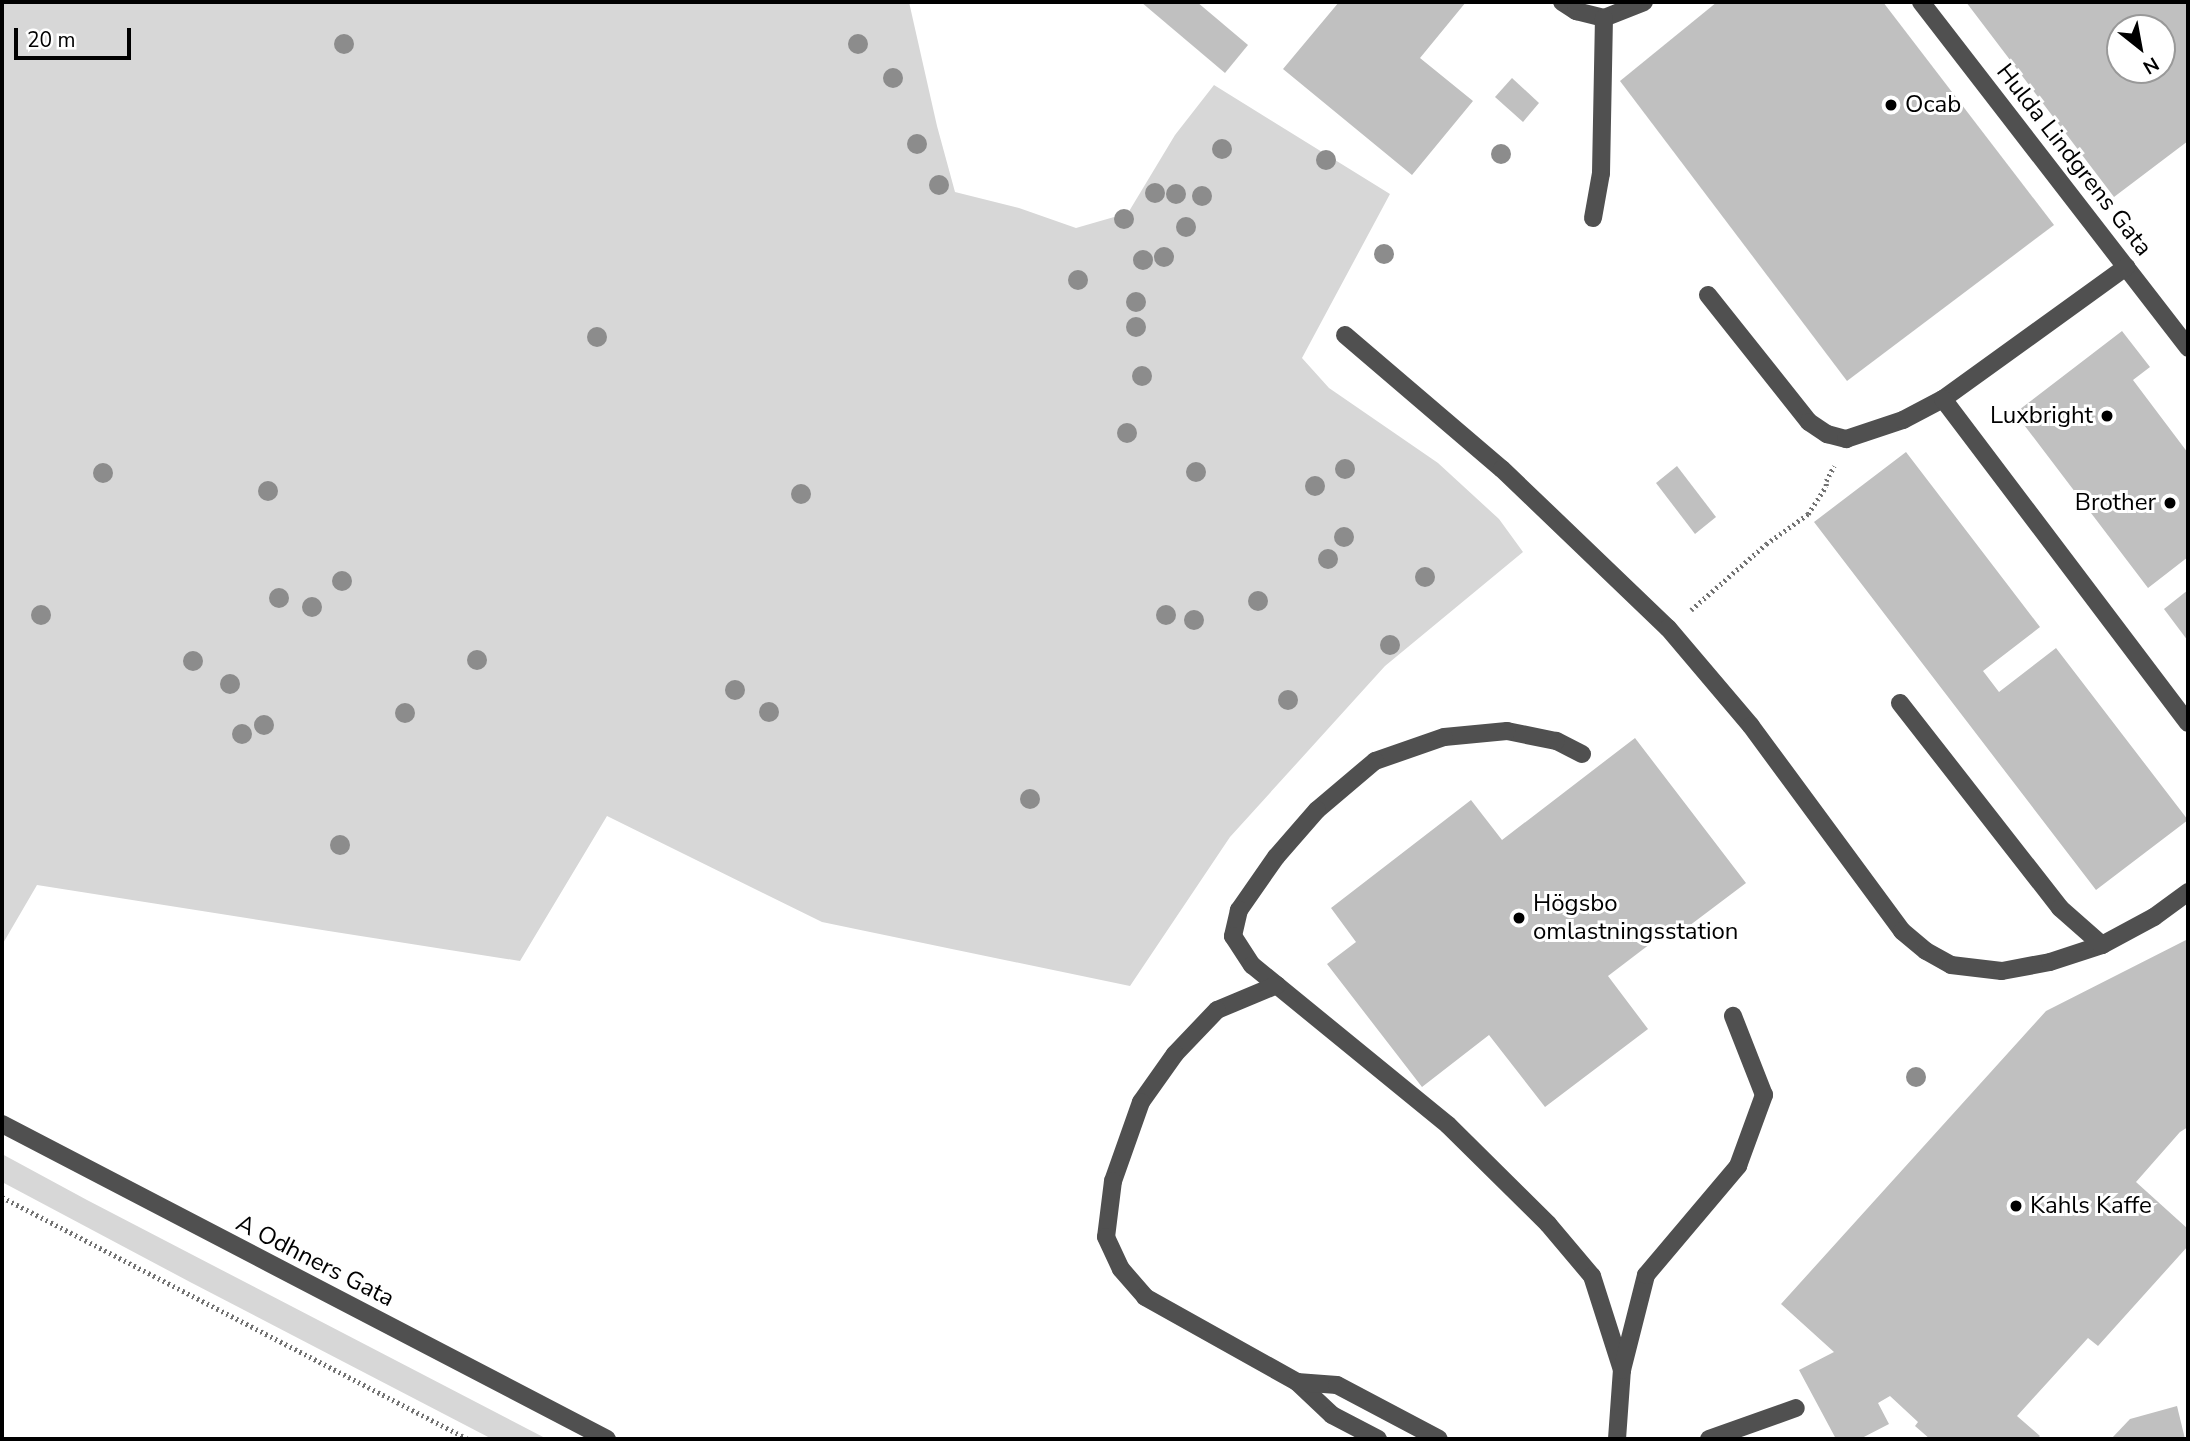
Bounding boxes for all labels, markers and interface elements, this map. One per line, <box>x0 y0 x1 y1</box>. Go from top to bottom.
scale bar <box>18 14 135 58</box>
north arrow <box>2106 14 2176 84</box>
text: 20 m <box>27 26 76 54</box>
text: N <box>2138 50 2164 80</box>
street label: Hulda Lindgrens Gata <box>1990 58 2158 262</box>
place label: Ocab <box>1905 91 1961 119</box>
marker: Ocab <box>1883 97 1899 113</box>
place label: Luxbright <box>1990 402 2093 430</box>
marker: Luxbright <box>2099 408 2115 424</box>
place label: Brother <box>2075 489 2156 517</box>
marker: Brother <box>2162 495 2178 511</box>
place label: Högsbo omlastningsstation <box>1533 890 1738 946</box>
marker: Högsbo omlastningsstation <box>1511 910 1527 926</box>
place label: Kahls Kaffe <box>2030 1192 2152 1220</box>
marker: Kahls Kaffe <box>2008 1198 2024 1214</box>
street label: A Odhners Gata <box>231 1209 399 1313</box>

